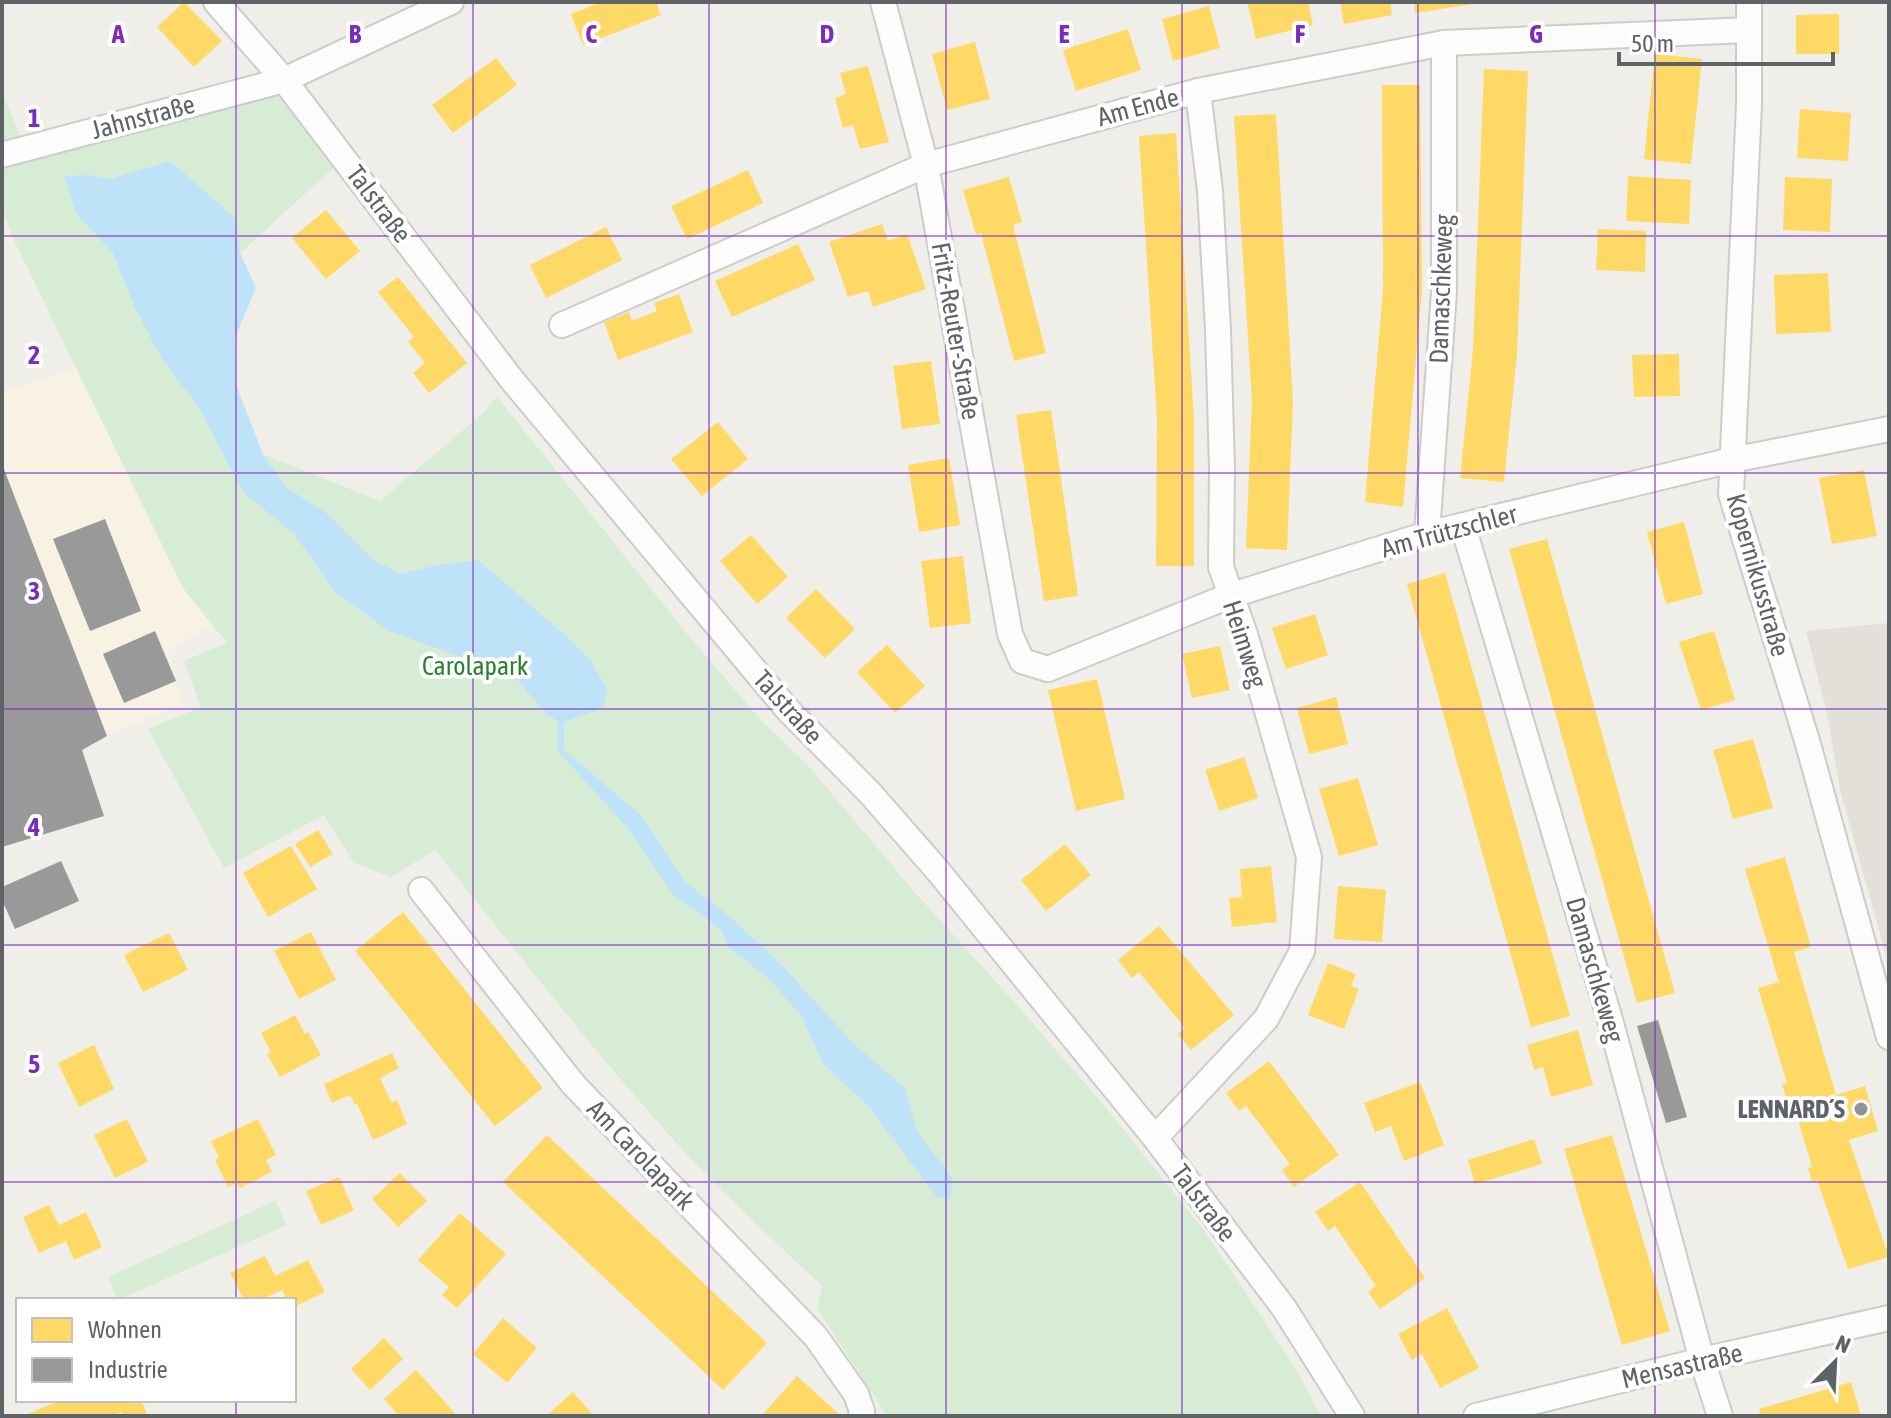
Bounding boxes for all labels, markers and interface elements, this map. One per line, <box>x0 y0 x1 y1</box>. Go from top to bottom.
scale bar <box>1619 16 1833 66</box>
text: A <box>111 19 125 49</box>
text: B <box>349 19 362 49</box>
text: C <box>585 19 597 49</box>
text: D <box>820 19 834 49</box>
text: E <box>1058 19 1070 49</box>
text: F <box>1295 19 1306 49</box>
text: G <box>1529 19 1543 49</box>
text: 50 m <box>1631 30 1674 57</box>
street label: Am Ende <box>1094 82 1182 132</box>
street label: Jahnstraße <box>88 89 198 145</box>
text: 1 <box>28 103 40 133</box>
street label: Talstraße <box>340 160 418 248</box>
street label: Damaschkeweg <box>1423 213 1459 364</box>
street label: Fritz-Reuter-Straße <box>926 240 986 422</box>
text: 2 <box>28 340 40 370</box>
street label: Kopernikusstraße <box>1720 490 1796 660</box>
street label: Am Trützschler <box>1378 498 1521 564</box>
text: 3 <box>28 576 40 606</box>
street label: Heimweg <box>1217 597 1273 692</box>
park label: Carolapark <box>422 651 528 681</box>
street label: Talstraße <box>747 664 829 750</box>
text: 4 <box>27 812 40 842</box>
street label: Damaschkeweg <box>1560 894 1630 1047</box>
text: 5 <box>28 1049 40 1079</box>
street label: Am Carolapark <box>581 1094 701 1216</box>
place label: LENNARD´S <box>1737 1094 1845 1124</box>
marker: LENNARD´S <box>1852 1100 1870 1118</box>
street label: Talstraße <box>1165 1159 1243 1247</box>
legend <box>16 1298 296 1402</box>
text: Wohnen <box>88 1316 162 1343</box>
north arrow <box>1795 1322 1875 1402</box>
text: N <box>1832 1329 1854 1358</box>
street label: Mensastraße <box>1619 1338 1745 1394</box>
text: Industrie <box>88 1356 168 1383</box>

